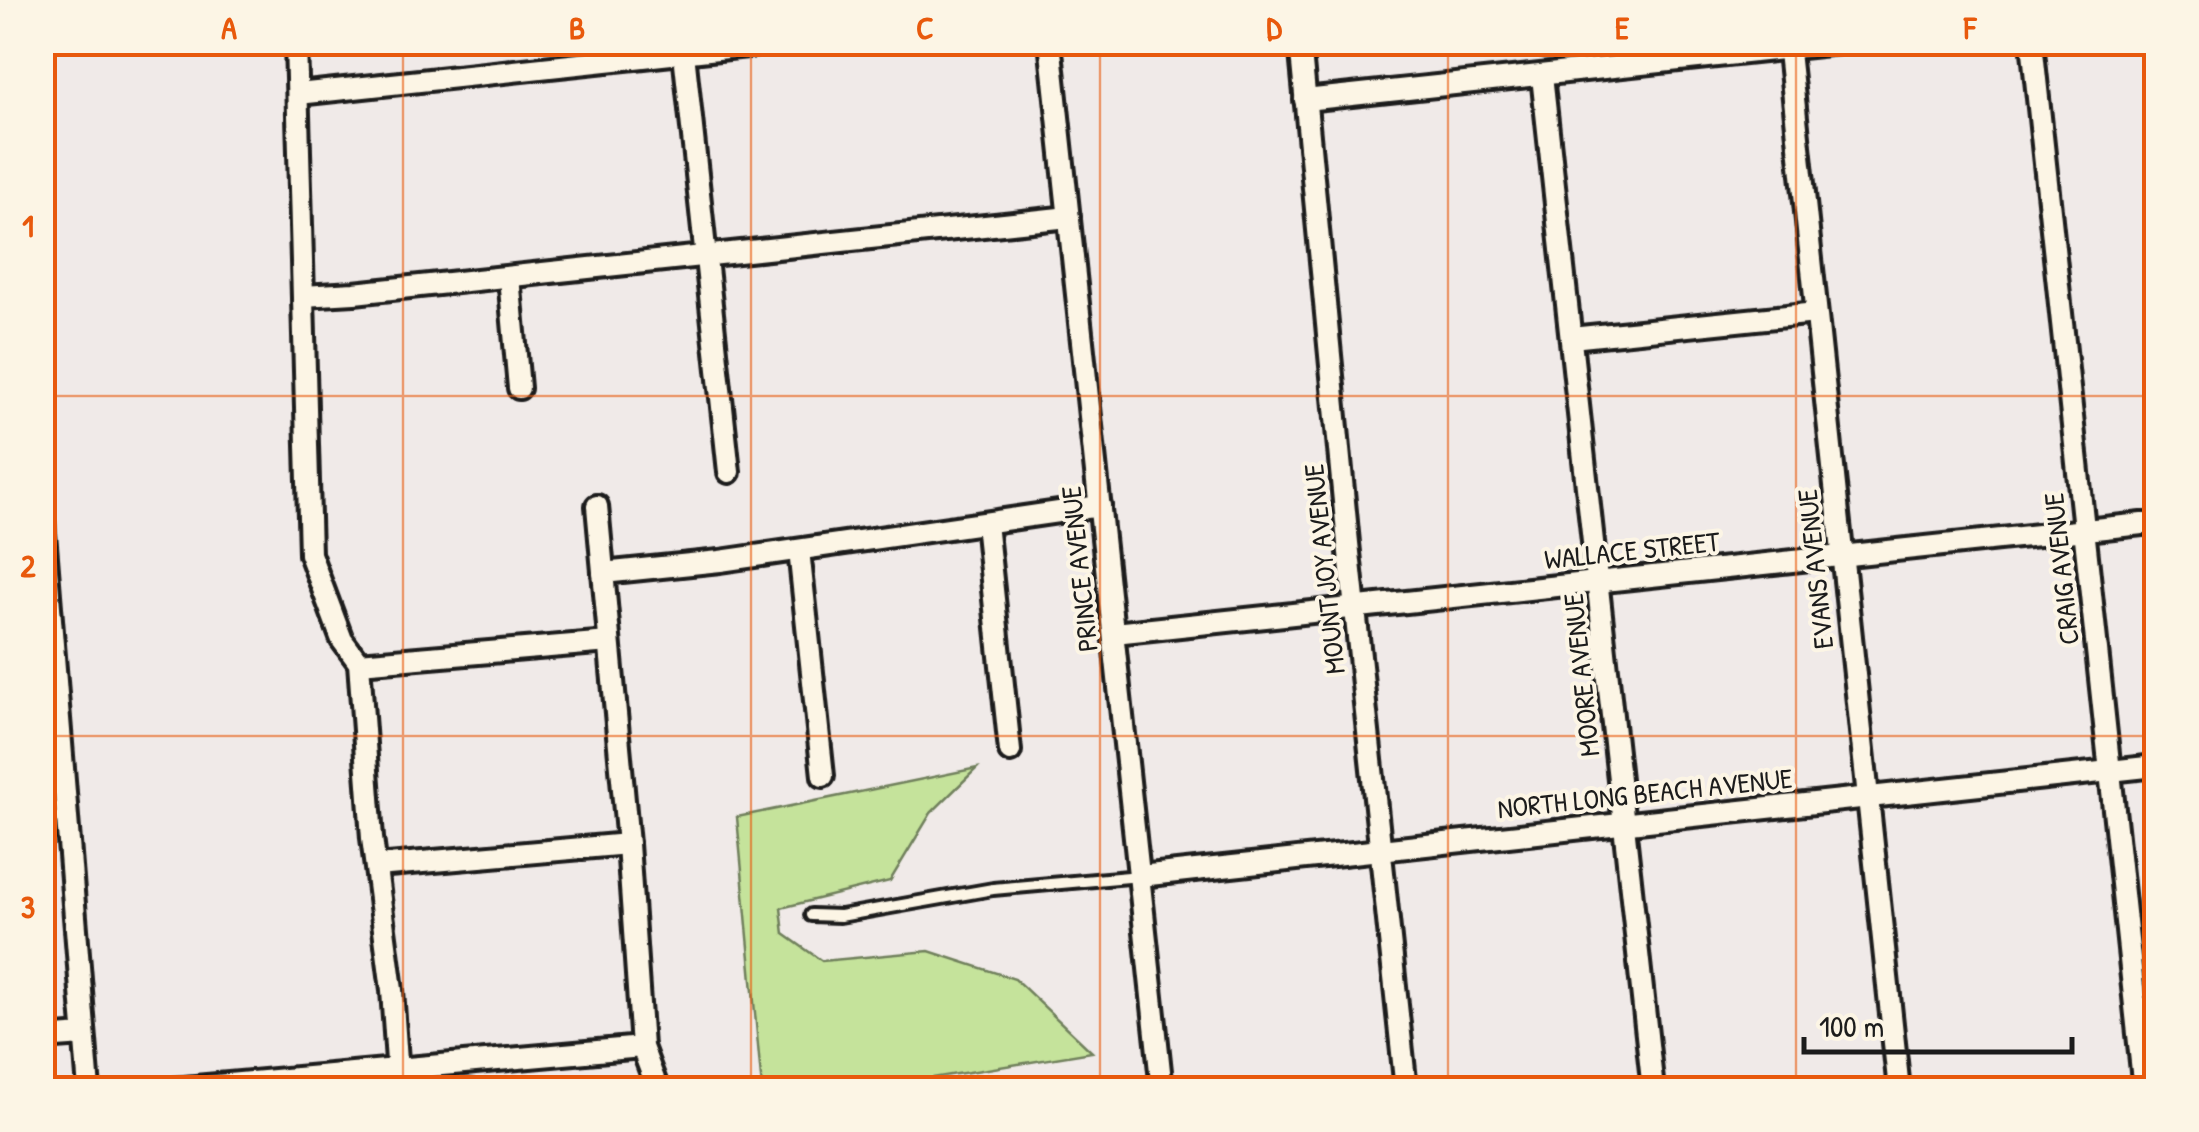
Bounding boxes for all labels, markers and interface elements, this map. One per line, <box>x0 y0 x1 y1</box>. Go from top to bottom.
text: A <box>221 6 237 49</box>
text: B <box>569 6 585 49</box>
text: C <box>916 6 934 49</box>
text: D <box>1266 6 1282 49</box>
text: E <box>1615 6 1630 49</box>
text: F <box>1963 6 1978 49</box>
text: 1 <box>22 204 34 247</box>
street label: MOUNT JOY AVENUE <box>1294 462 1354 676</box>
street label: PRINCE AVENUE <box>1051 484 1107 654</box>
street label: EVANS AVENUE <box>1788 487 1842 651</box>
street label: CRAIG AVENUE <box>2034 491 2088 647</box>
street label: WALLACE STREET <box>1542 522 1722 578</box>
text: 2 <box>21 544 37 587</box>
street label: MOORE AVENUE <box>1554 592 1608 758</box>
street label: NORTH LONG BEACH AVENUE <box>1496 759 1794 827</box>
text: 3 <box>21 885 35 928</box>
scale bar <box>1804 992 2072 1054</box>
text: 100 m <box>1819 1006 1884 1046</box>

